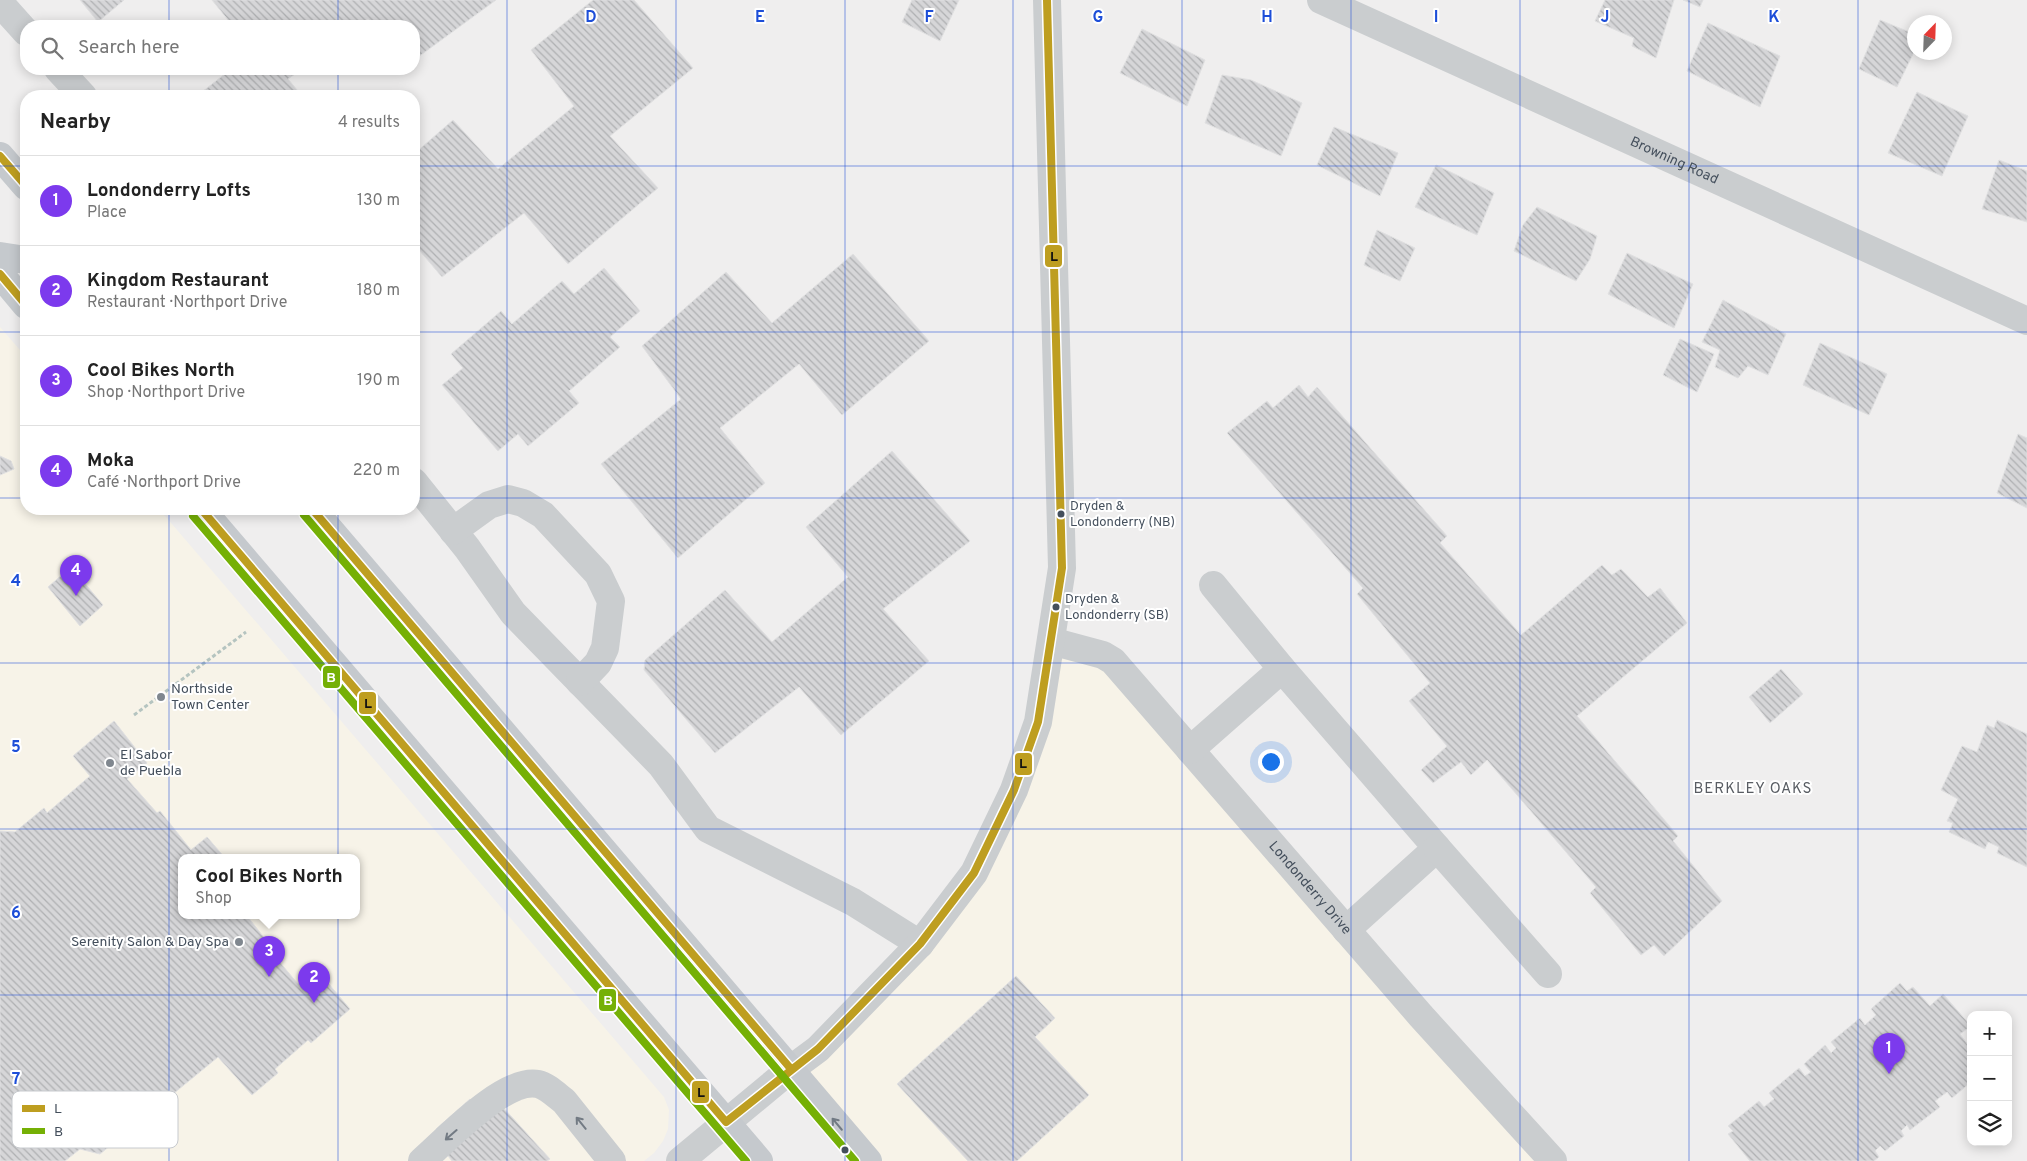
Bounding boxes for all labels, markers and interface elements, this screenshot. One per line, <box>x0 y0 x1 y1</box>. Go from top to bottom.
text: D <box>585 8 597 28</box>
text: E <box>755 8 765 28</box>
text: F <box>924 8 934 28</box>
text: G <box>1093 8 1103 28</box>
text: H <box>1261 8 1273 28</box>
text: I <box>1434 8 1438 28</box>
text: J <box>1601 8 1609 28</box>
text: K <box>1768 8 1780 28</box>
north arrow <box>1907 15 1952 60</box>
search box <box>20 20 420 75</box>
icon: search <box>38 34 66 62</box>
text: Search here <box>78 36 180 60</box>
text: Nearby <box>40 109 111 136</box>
text: 4 results <box>338 113 400 133</box>
street label: Browning Road <box>1627 133 1721 188</box>
text: Londonderry Lofts <box>87 179 251 203</box>
text: 1 <box>53 191 59 211</box>
text: 130 m <box>357 191 400 211</box>
text: Place <box>87 203 127 223</box>
line badge: L <box>1044 244 1063 268</box>
text: L <box>1050 249 1058 266</box>
text: Kingdom Restaurant <box>87 269 269 293</box>
text: 2 <box>51 281 61 301</box>
text: 180 m <box>357 281 400 301</box>
text: Restaurant · Northport Drive <box>87 293 287 313</box>
text: Cool Bikes North <box>87 359 235 383</box>
text: 3 <box>51 371 61 391</box>
text: 190 m <box>357 371 400 391</box>
text: Shop · Northport Drive <box>87 383 245 403</box>
text: Moka <box>87 449 134 473</box>
text: 4 <box>51 461 61 481</box>
text: 220 m <box>353 461 400 481</box>
text: Café · Northport Drive <box>87 473 241 493</box>
place label: Dryden & Londonderry (NB) <box>1070 499 1175 531</box>
marker: Dryden & Londonderry (NB) <box>1056 509 1066 519</box>
pin: 4 <box>60 555 92 596</box>
text: 4 <box>11 572 21 592</box>
place label: Dryden & Londonderry (SB) <box>1065 592 1169 624</box>
marker: Dryden & Londonderry (SB) <box>1051 602 1061 612</box>
line badge: B <box>322 665 341 689</box>
text: B <box>326 670 336 687</box>
place label: Northside Town Center <box>171 681 250 714</box>
marker: Northside Town Center <box>155 691 167 703</box>
line badge: L <box>358 691 377 715</box>
text: L <box>364 696 372 713</box>
text: 5 <box>11 738 21 758</box>
place label: El Sabor de Puebla <box>120 747 182 780</box>
your location <box>1258 749 1284 775</box>
line badge: L <box>1014 752 1033 776</box>
text: L <box>1019 756 1027 773</box>
marker: El Sabor de Puebla <box>104 757 116 769</box>
district label: BERKLEY OAKS <box>1694 780 1812 799</box>
street label: Londonderry Drive <box>1265 838 1355 938</box>
popup <box>178 854 360 919</box>
text: Cool Bikes North <box>195 865 343 889</box>
text: Shop <box>195 889 232 909</box>
text: 6 <box>11 904 21 924</box>
place label: Serenity Salon & Day Spa <box>71 934 229 951</box>
marker: Serenity Salon & Day Spa <box>233 936 245 948</box>
pin: 3 <box>253 936 285 977</box>
pin: 2 <box>298 962 330 1003</box>
line badge: B <box>598 988 617 1012</box>
text: B <box>603 993 613 1010</box>
map controls <box>1967 1011 2012 1146</box>
button: + <box>1967 1011 2012 1056</box>
pin: 1 <box>1873 1033 1905 1074</box>
button: − <box>1967 1056 2012 1101</box>
text: 7 <box>12 1070 20 1090</box>
line badge: L <box>691 1080 710 1104</box>
text: L <box>697 1085 705 1102</box>
legend <box>12 1091 178 1148</box>
text: L <box>54 1101 62 1118</box>
button: layers <box>1967 1101 2012 1146</box>
one-way arrow <box>576 1117 587 1130</box>
one-way arrow <box>831 1117 842 1130</box>
text: B <box>54 1124 63 1141</box>
one-way arrow <box>445 1129 458 1141</box>
unlabelled marker <box>840 1145 850 1155</box>

